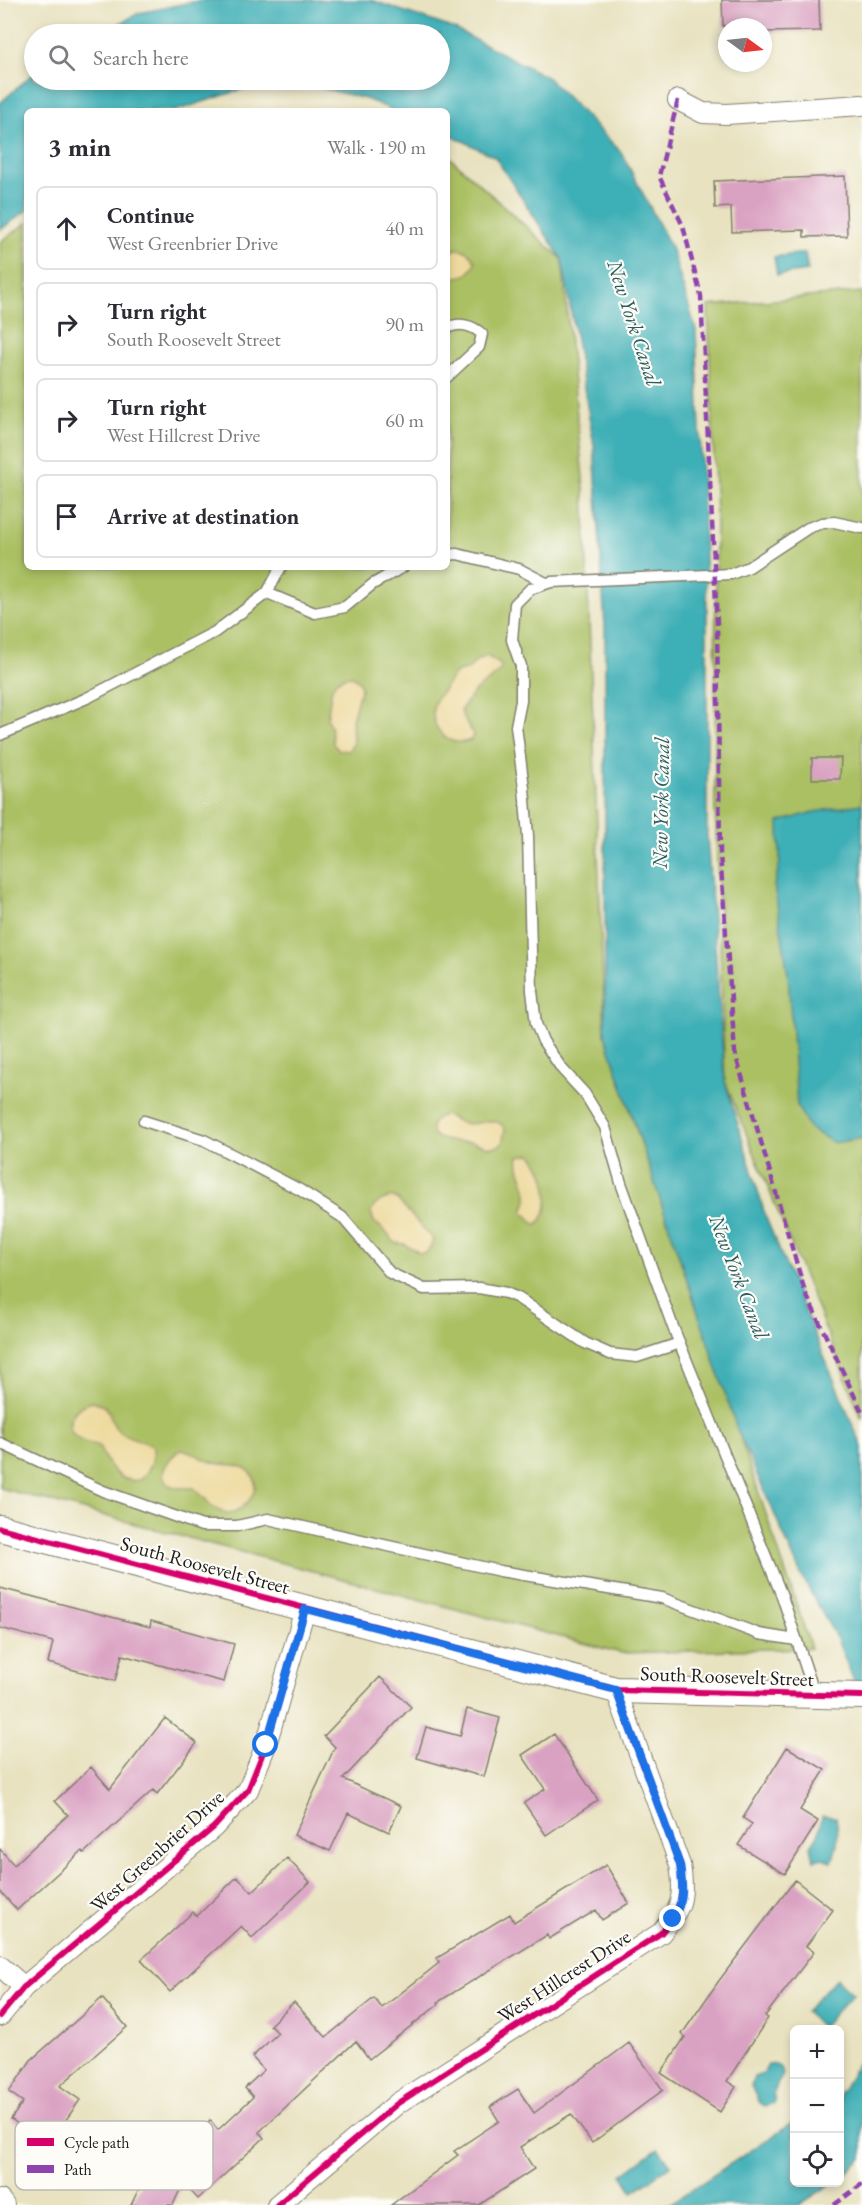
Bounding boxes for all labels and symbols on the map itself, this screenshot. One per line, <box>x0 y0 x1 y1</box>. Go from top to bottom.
north arrow <box>718 18 772 72</box>
water label: New York Canal <box>601 255 668 390</box>
water label: New York Canal <box>646 736 675 870</box>
water label: New York Canal <box>703 1210 776 1344</box>
street label: South Roosevelt Street <box>118 1530 293 1600</box>
street label: South Roosevelt Street <box>640 1660 815 1692</box>
route start <box>252 1731 278 1757</box>
street label: West Greenbrier Drive <box>85 1784 229 1918</box>
route end <box>659 1905 685 1931</box>
street label: West Hillcrest Drive <box>493 1923 636 2029</box>
legend <box>15 2121 213 2190</box>
text: Cycle path <box>64 2132 129 2153</box>
text: Path <box>64 2159 92 2180</box>

